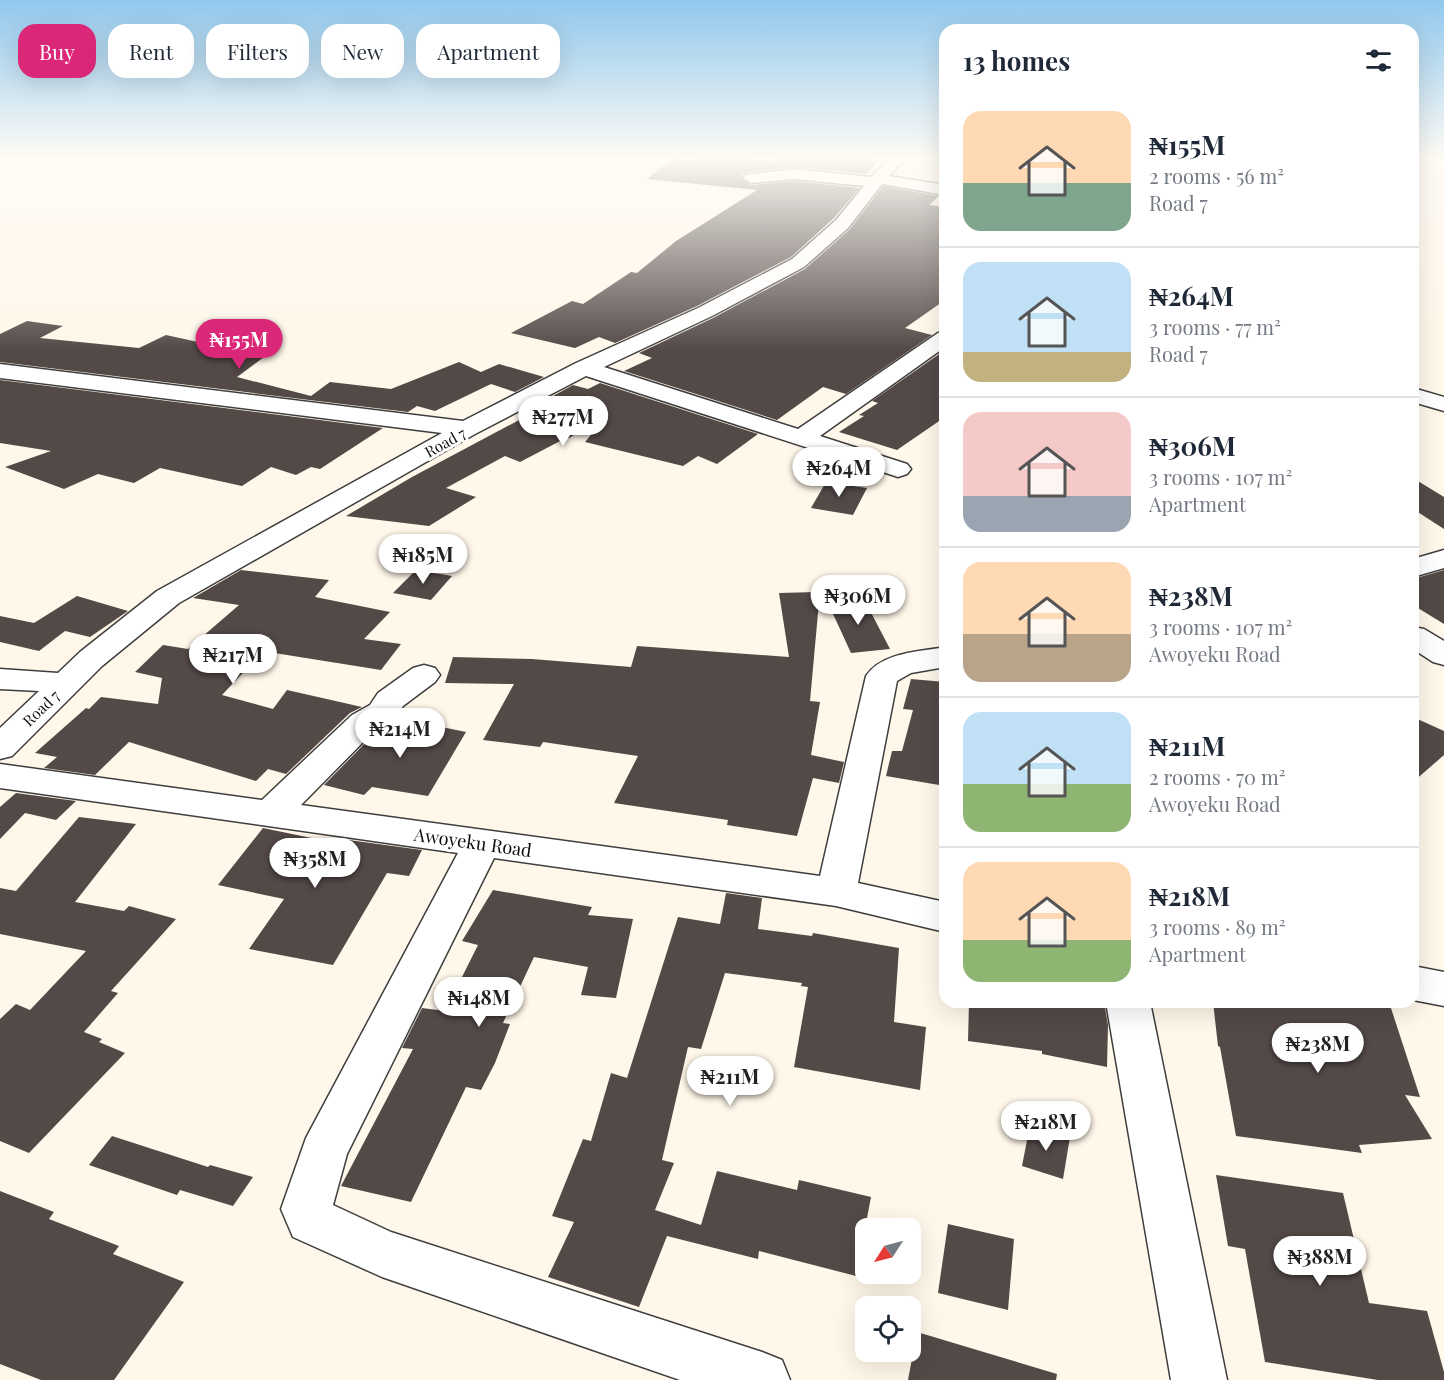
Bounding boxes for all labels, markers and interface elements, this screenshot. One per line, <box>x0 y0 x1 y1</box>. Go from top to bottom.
chip: Buy <box>18 24 96 78</box>
chip: Rent <box>108 24 194 78</box>
chip: Filters <box>206 24 309 78</box>
chip: New <box>321 24 404 78</box>
chip: Apartment <box>416 24 560 78</box>
text: 13 homes <box>963 43 1070 78</box>
icon: filters <box>1362 44 1395 77</box>
text: ₦155M <box>1149 127 1225 162</box>
icon: home <box>1011 135 1083 207</box>
text: 2 rooms · 56 m² <box>1149 162 1284 189</box>
text: Road 7 <box>1149 189 1208 216</box>
text: ₦264M <box>1149 278 1234 313</box>
icon: home <box>1011 286 1083 358</box>
text: 3 rooms · 77 m² <box>1149 313 1281 340</box>
pin: ₦155M <box>197 319 281 370</box>
text: ₦155M <box>210 325 268 352</box>
text: Road 7 <box>1149 340 1208 367</box>
pin: ₦277M <box>521 396 605 447</box>
text: ₦277M <box>532 402 594 429</box>
street label: Road 7 <box>421 423 469 461</box>
text: ₦306M <box>1149 428 1236 463</box>
icon: home <box>1011 436 1083 508</box>
pin: ₦264M <box>797 447 881 498</box>
text: ₦264M <box>806 453 872 480</box>
text: 3 rooms · 107 m² <box>1149 463 1292 490</box>
text: Apartment <box>1149 490 1246 517</box>
pin: ₦185M <box>381 534 465 585</box>
text: ₦185M <box>392 540 454 567</box>
pin: ₦306M <box>816 575 900 626</box>
text: ₦238M <box>1149 578 1233 613</box>
text: ₦306M <box>825 581 891 608</box>
icon: home <box>1011 586 1083 658</box>
text: 3 rooms · 107 m² <box>1149 613 1292 640</box>
pin: ₦217M <box>191 634 275 685</box>
text: ₦217M <box>203 640 263 667</box>
text: Awoyeku Road <box>1149 640 1281 667</box>
street label: Road 7 <box>18 686 64 730</box>
pin: ₦214M <box>358 708 442 759</box>
text: ₦214M <box>369 714 431 741</box>
text: ₦211M <box>1149 728 1225 763</box>
icon: home <box>1011 736 1083 808</box>
text: 2 rooms · 70 m² <box>1149 763 1286 790</box>
text: Awoyeku Road <box>1149 790 1281 817</box>
street label: Awoyeku Road <box>412 822 534 862</box>
pin: ₦358M <box>273 838 357 889</box>
text: ₦358M <box>283 844 347 871</box>
text: ₦218M <box>1149 878 1230 913</box>
icon: home <box>1011 886 1083 958</box>
text: 3 rooms · 89 m² <box>1149 913 1285 940</box>
text: Apartment <box>1149 940 1246 967</box>
pin: ₦148M <box>437 977 521 1028</box>
text: ₦148M <box>448 983 510 1010</box>
pin: ₦238M <box>1276 1023 1360 1074</box>
text: ₦238M <box>1286 1029 1350 1056</box>
pin: ₦211M <box>688 1056 772 1107</box>
text: ₦211M <box>701 1062 759 1089</box>
pin: ₦218M <box>1004 1101 1088 1152</box>
text: ₦218M <box>1015 1107 1077 1134</box>
north arrow <box>855 1218 921 1284</box>
map controls <box>855 1218 921 1362</box>
pin: ₦388M <box>1278 1236 1362 1287</box>
text: ₦388M <box>1287 1242 1353 1269</box>
button: locate <box>855 1296 921 1362</box>

